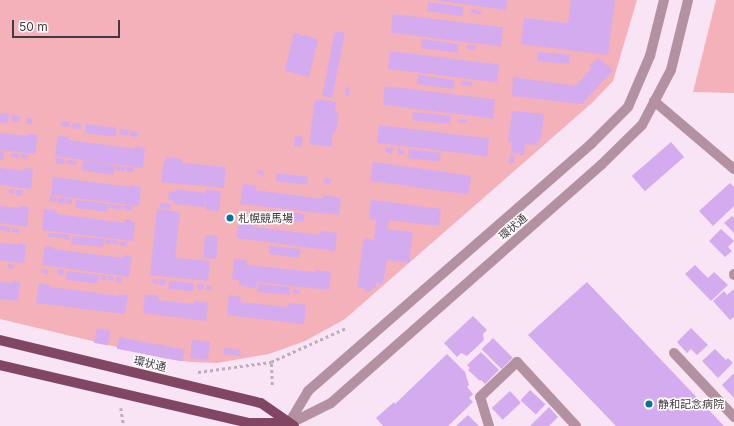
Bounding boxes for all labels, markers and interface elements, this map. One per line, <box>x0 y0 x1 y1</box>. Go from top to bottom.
scale bar <box>14 12 122 38</box>
text: 50 m <box>19 19 48 34</box>
place label: 札幌競馬場 <box>238 211 293 225</box>
street label: 環状通 <box>496 211 530 243</box>
marker: 札幌競馬場 <box>225 213 235 223</box>
street label: 環状通 <box>132 354 168 374</box>
place label: 静和記念病院 <box>658 397 724 411</box>
marker: 静和記念病院 <box>643 398 655 410</box>

